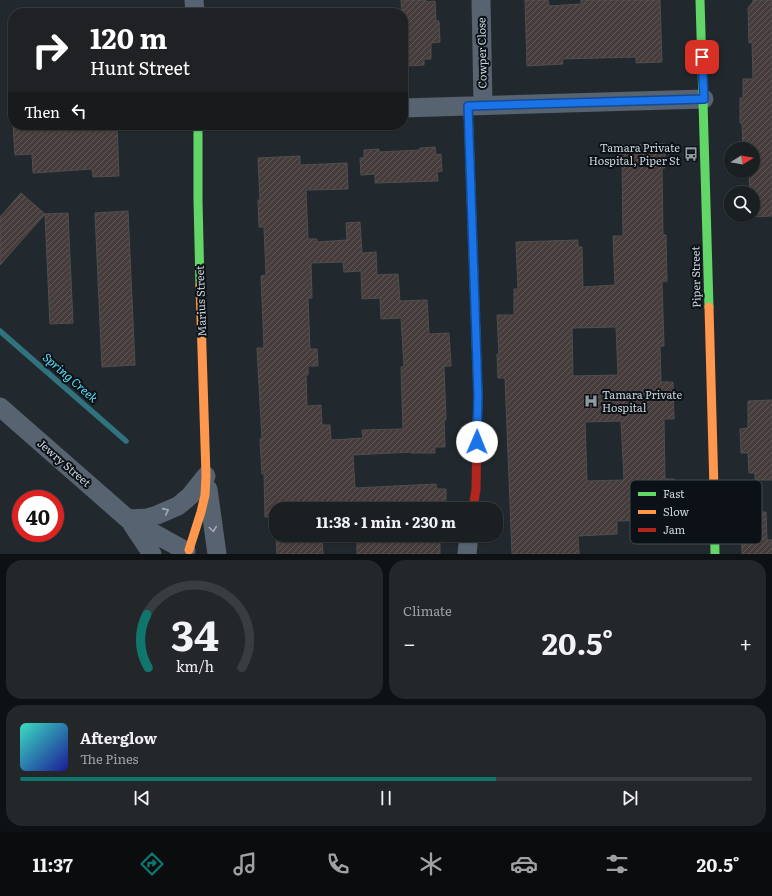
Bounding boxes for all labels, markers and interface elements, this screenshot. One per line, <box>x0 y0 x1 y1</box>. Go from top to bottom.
text: 120 m <box>90 16 167 58</box>
street label: Cowper Close <box>472 17 490 89</box>
icon: right <box>24 24 76 76</box>
pin <box>685 40 719 74</box>
icon: arrive <box>691 46 713 68</box>
text: Hunt Street <box>90 54 190 81</box>
text: Then <box>24 100 60 123</box>
icon: left <box>68 100 90 122</box>
place label: Tamara Private Hospital, Piper St <box>589 139 681 168</box>
north arrow <box>724 142 760 178</box>
map controls <box>724 142 760 222</box>
bus stop icon: Tamara Private Hospital, Piper St <box>683 146 699 162</box>
button: search <box>724 186 760 222</box>
street label: Piper Street <box>686 246 704 308</box>
street label: Marius Street <box>191 265 209 337</box>
water label: Spring Creek <box>39 348 103 407</box>
place label: Tamara Private Hospital <box>602 386 682 415</box>
hospital icon: Tamara Private Hospital <box>583 393 599 409</box>
position arrow <box>456 421 498 463</box>
street label: Jewry Street <box>35 435 95 490</box>
legend <box>630 480 762 544</box>
text: Fast <box>663 485 685 501</box>
speed limit sign: 40 <box>12 490 64 542</box>
text: Slow <box>663 503 689 519</box>
one-way arrow <box>162 508 170 516</box>
text: 11:38 · 1 min · 230 m <box>316 510 456 533</box>
text: Jam <box>663 521 686 537</box>
one-way arrow <box>208 526 217 532</box>
text: 34 <box>170 601 219 663</box>
text: Climate <box>403 601 452 620</box>
text: 20.5° <box>542 620 613 664</box>
text: − <box>403 626 416 659</box>
text: + <box>739 626 752 659</box>
text: km/h <box>175 654 214 675</box>
text: Afterglow <box>80 726 157 749</box>
text: The Pines <box>80 749 138 768</box>
icon: previous <box>131 787 153 809</box>
icon: pause <box>375 787 397 809</box>
icon: next <box>619 787 641 809</box>
icon: directions <box>138 850 166 878</box>
icon: music <box>231 850 259 878</box>
icon: phone <box>324 850 352 878</box>
icon: climate <box>417 850 445 878</box>
icon: car <box>510 850 538 878</box>
icon: filters <box>603 850 631 878</box>
text: 11:37 <box>33 851 73 878</box>
text: 20.5° <box>697 851 739 878</box>

